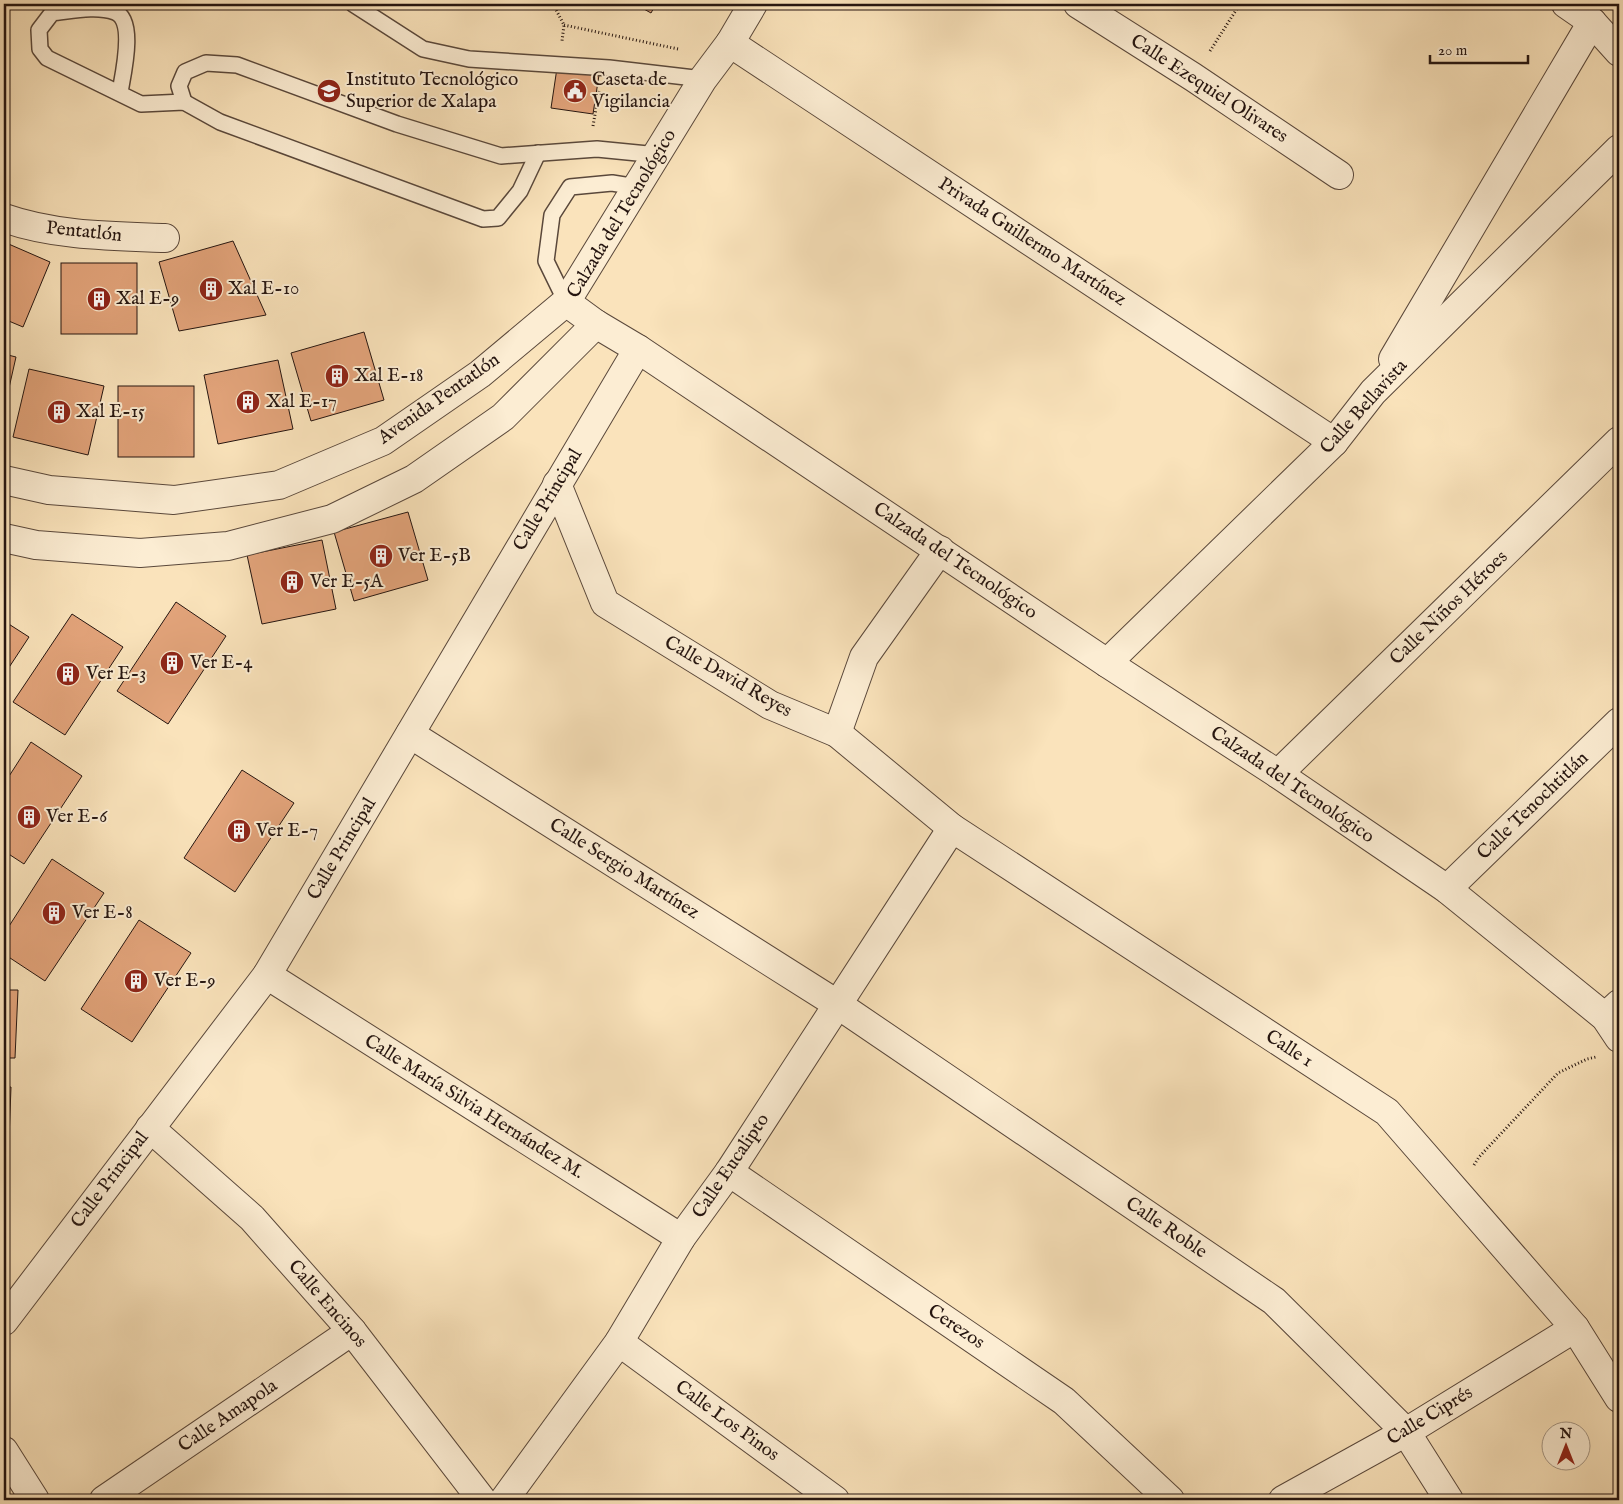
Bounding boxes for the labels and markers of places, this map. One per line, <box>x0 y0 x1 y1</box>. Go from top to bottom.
place label: Instituto Tecnológico Superior de Xalapa <box>346 68 518 114</box>
place label: Caseta de Vigilancia <box>591 68 671 114</box>
school or university icon: Instituto Tecnológico Superior de Xalapa <box>316 78 342 104</box>
public building icon: Caseta de Vigilancia <box>562 78 588 104</box>
building icon: Xal E-10 <box>198 276 224 302</box>
place label: Xal E-10 <box>228 277 299 301</box>
building icon: Xal E-9 <box>86 286 112 312</box>
place label: Xal E-9 <box>116 287 179 311</box>
building icon: Xal E-18 <box>324 363 350 389</box>
place label: Xal E-18 <box>354 364 423 388</box>
building icon: Xal E-17 <box>235 389 261 415</box>
place label: Xal E-17 <box>266 390 337 414</box>
building icon: Xal E-15 <box>46 399 72 425</box>
place label: Xal E-15 <box>76 400 145 424</box>
building icon: Ver E-5B <box>368 543 394 569</box>
place label: Ver E-5B <box>397 544 471 568</box>
building icon: Ver E-5A <box>279 569 305 595</box>
place label: Ver E-5A <box>309 570 384 594</box>
building icon: Ver E-4 <box>159 650 185 676</box>
place label: Ver E-4 <box>189 651 253 675</box>
building icon: Ver E-3 <box>55 661 81 687</box>
place label: Ver E-3 <box>85 662 146 686</box>
building icon: Ver E-6 <box>16 804 42 830</box>
place label: Ver E-6 <box>45 805 108 829</box>
building icon: Ver E-7 <box>226 818 252 844</box>
place label: Ver E-7 <box>255 819 318 843</box>
building icon: Ver E-8 <box>41 900 67 926</box>
place label: Ver E-8 <box>71 901 133 925</box>
building icon: Ver E-9 <box>123 968 149 994</box>
place label: Ver E-9 <box>153 969 216 993</box>

